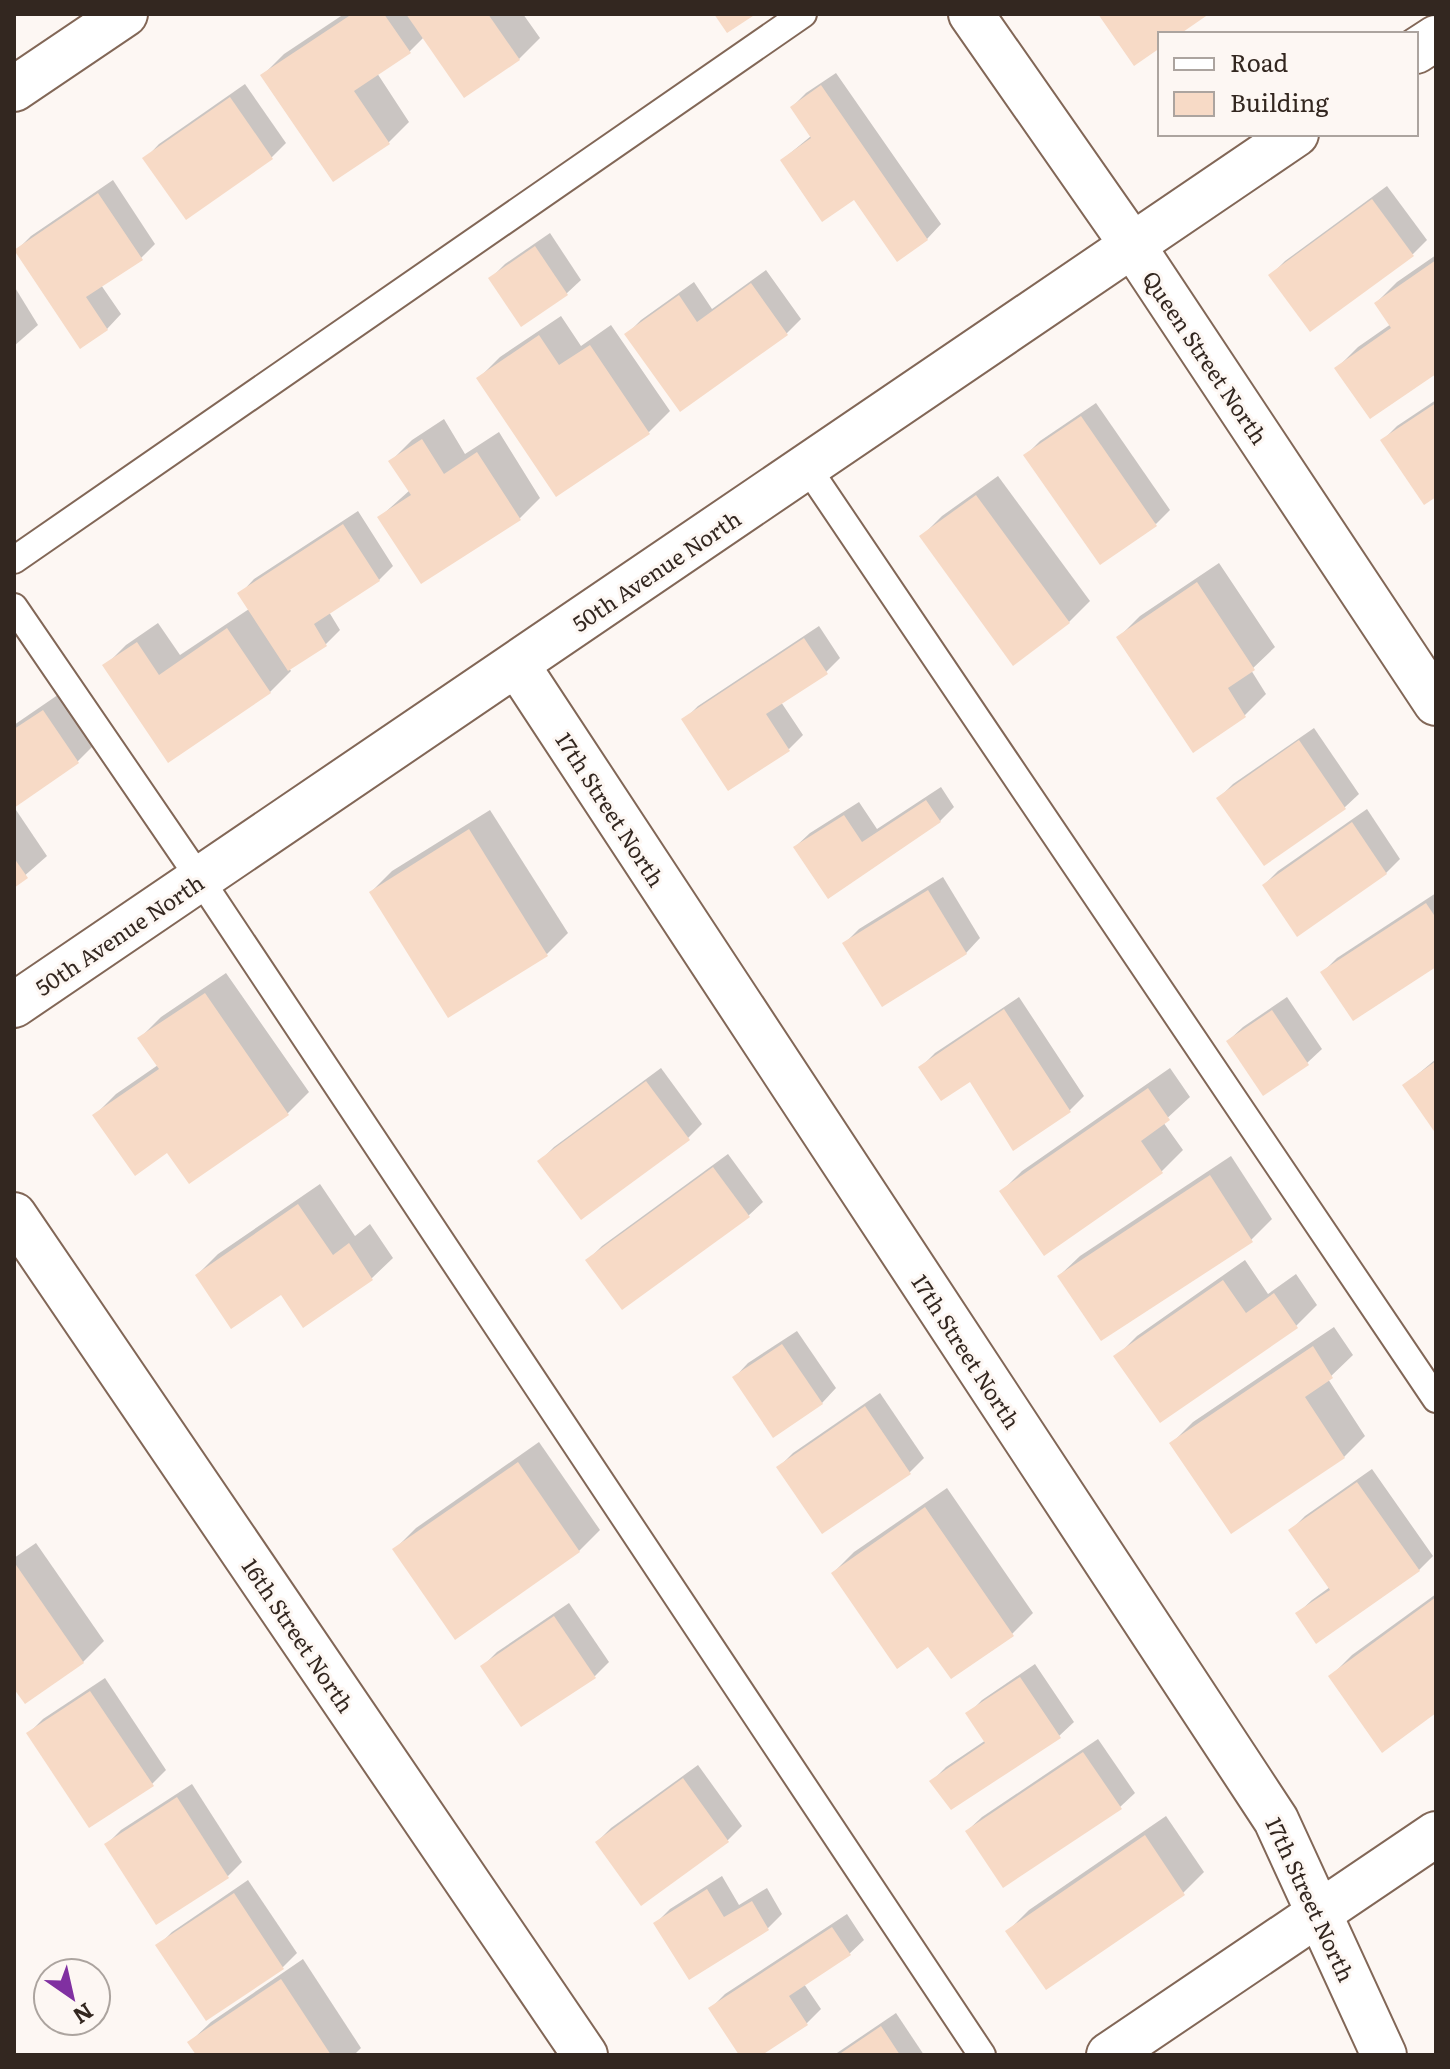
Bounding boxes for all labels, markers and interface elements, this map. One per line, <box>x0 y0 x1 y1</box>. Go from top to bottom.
legend <box>1158 32 1418 136</box>
text: Road <box>1230 44 1289 79</box>
text: Building <box>1230 84 1329 119</box>
street label: Queen Street North <box>1135 263 1277 451</box>
street label: 50th Avenue North <box>565 501 747 639</box>
street label: 17th Street North <box>549 725 673 893</box>
street label: 50th Avenue North <box>28 865 210 1003</box>
street label: 17th Street North <box>905 1267 1029 1435</box>
street label: 16th Street North <box>235 1551 363 1719</box>
street label: 17th Street North <box>1258 1811 1364 1987</box>
north arrow <box>32 1957 112 2037</box>
text: N <box>67 1996 101 2034</box>

